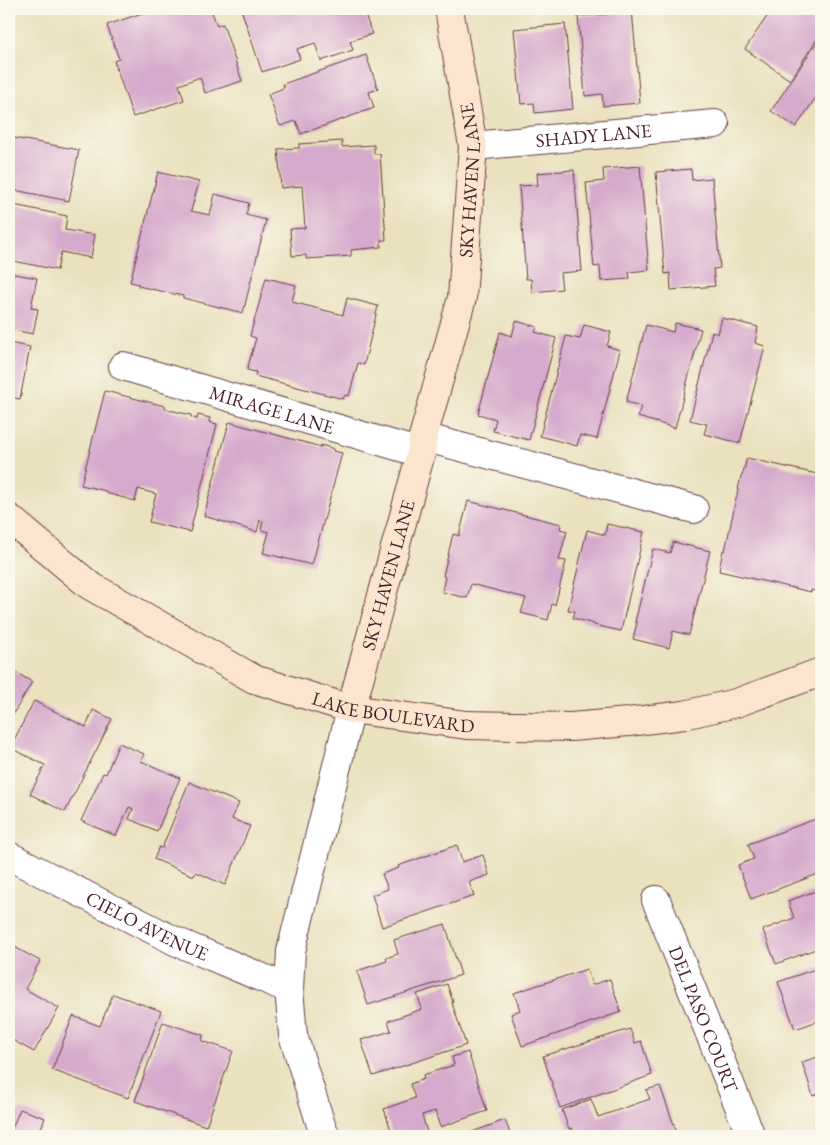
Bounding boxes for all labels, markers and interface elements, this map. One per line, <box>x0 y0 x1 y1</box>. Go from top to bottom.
street label: SKY HAVEN LANE <box>453 101 486 258</box>
street label: SHADY LANE <box>535 118 653 153</box>
street label: MIRAGE LANE <box>206 380 337 440</box>
street label: SKY HAVEN LANE <box>356 497 421 653</box>
street label: LAKE BOULEVARD <box>309 686 475 738</box>
street label: CIELO AVENUE <box>81 885 213 967</box>
street label: DEL PASO COURT <box>663 942 744 1096</box>

